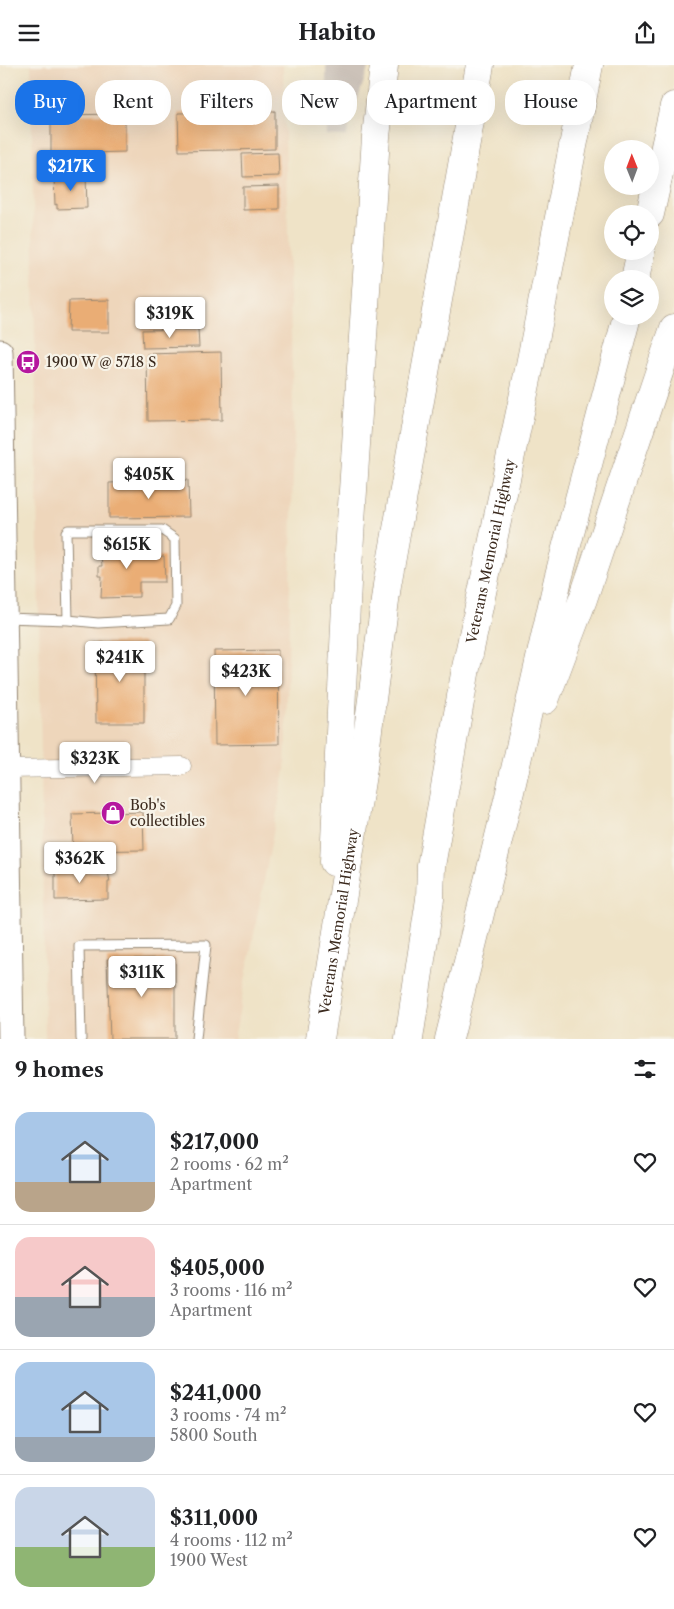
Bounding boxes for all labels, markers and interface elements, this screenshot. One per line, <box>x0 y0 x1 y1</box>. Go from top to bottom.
icon: menu <box>15 19 43 47</box>
text: Habito <box>298 19 376 46</box>
icon: share <box>631 19 659 47</box>
chip: Buy <box>15 80 85 125</box>
chip: Rent <box>95 80 171 125</box>
chip: Filters <box>181 80 272 125</box>
chip: New <box>282 80 357 125</box>
chip: Apartment <box>367 80 495 125</box>
chip: House <box>505 80 596 125</box>
north arrow <box>604 140 659 195</box>
map controls <box>604 140 659 325</box>
pin: $217K <box>36 149 106 192</box>
text: $217K <box>48 156 94 176</box>
button: locate <box>604 205 659 260</box>
button: layers <box>604 270 659 325</box>
pin: $319K <box>135 297 205 339</box>
text: $319K <box>146 303 194 323</box>
bus stop icon: 1900 W @ 5718 S <box>15 349 41 375</box>
place label: 1900 W @ 5718 S <box>46 353 156 371</box>
pin: $405K <box>114 457 184 500</box>
street label: Veterans Memorial Highway <box>462 457 519 646</box>
text: $405K <box>124 464 174 484</box>
pin: $615K <box>92 527 162 570</box>
text: $615K <box>103 534 151 554</box>
pin: $241K <box>85 641 155 683</box>
text: $241K <box>96 647 144 667</box>
pin: $423K <box>211 655 281 697</box>
text: $423K <box>221 661 271 681</box>
pin: $323K <box>60 741 130 784</box>
text: $323K <box>70 748 120 768</box>
place label: Bob's collectibles <box>130 796 205 830</box>
shop icon: Bob's collectibles <box>100 800 126 826</box>
street label: Veterans Memorial Highway <box>315 827 362 1017</box>
pin: $362K <box>45 841 115 884</box>
text: $362K <box>55 848 105 868</box>
pin: $311K <box>107 955 177 998</box>
text: $311K <box>119 962 165 982</box>
icon: filters <box>631 1055 659 1083</box>
text: 9 homes <box>15 1057 104 1082</box>
text: $217,000 <box>170 1129 259 1154</box>
icon: home <box>55 1132 115 1192</box>
icon: heart <box>631 1148 659 1176</box>
text: 2 rooms · 62 m² <box>170 1154 289 1174</box>
text: Apartment <box>170 1174 252 1194</box>
text: $405,000 <box>170 1255 265 1280</box>
icon: home <box>55 1257 115 1317</box>
icon: heart <box>631 1273 659 1301</box>
text: 3 rooms · 116 m² <box>170 1280 293 1300</box>
text: Apartment <box>170 1300 252 1320</box>
text: $241,000 <box>170 1380 262 1405</box>
icon: home <box>55 1382 115 1442</box>
icon: heart <box>631 1398 659 1426</box>
text: 3 rooms · 74 m² <box>170 1405 286 1425</box>
text: 5800 South <box>170 1425 258 1445</box>
text: $311,000 <box>170 1505 258 1530</box>
icon: home <box>55 1507 115 1567</box>
icon: heart <box>631 1523 659 1551</box>
text: 4 rooms · 112 m² <box>170 1530 293 1550</box>
text: 1900 West <box>170 1550 248 1570</box>

